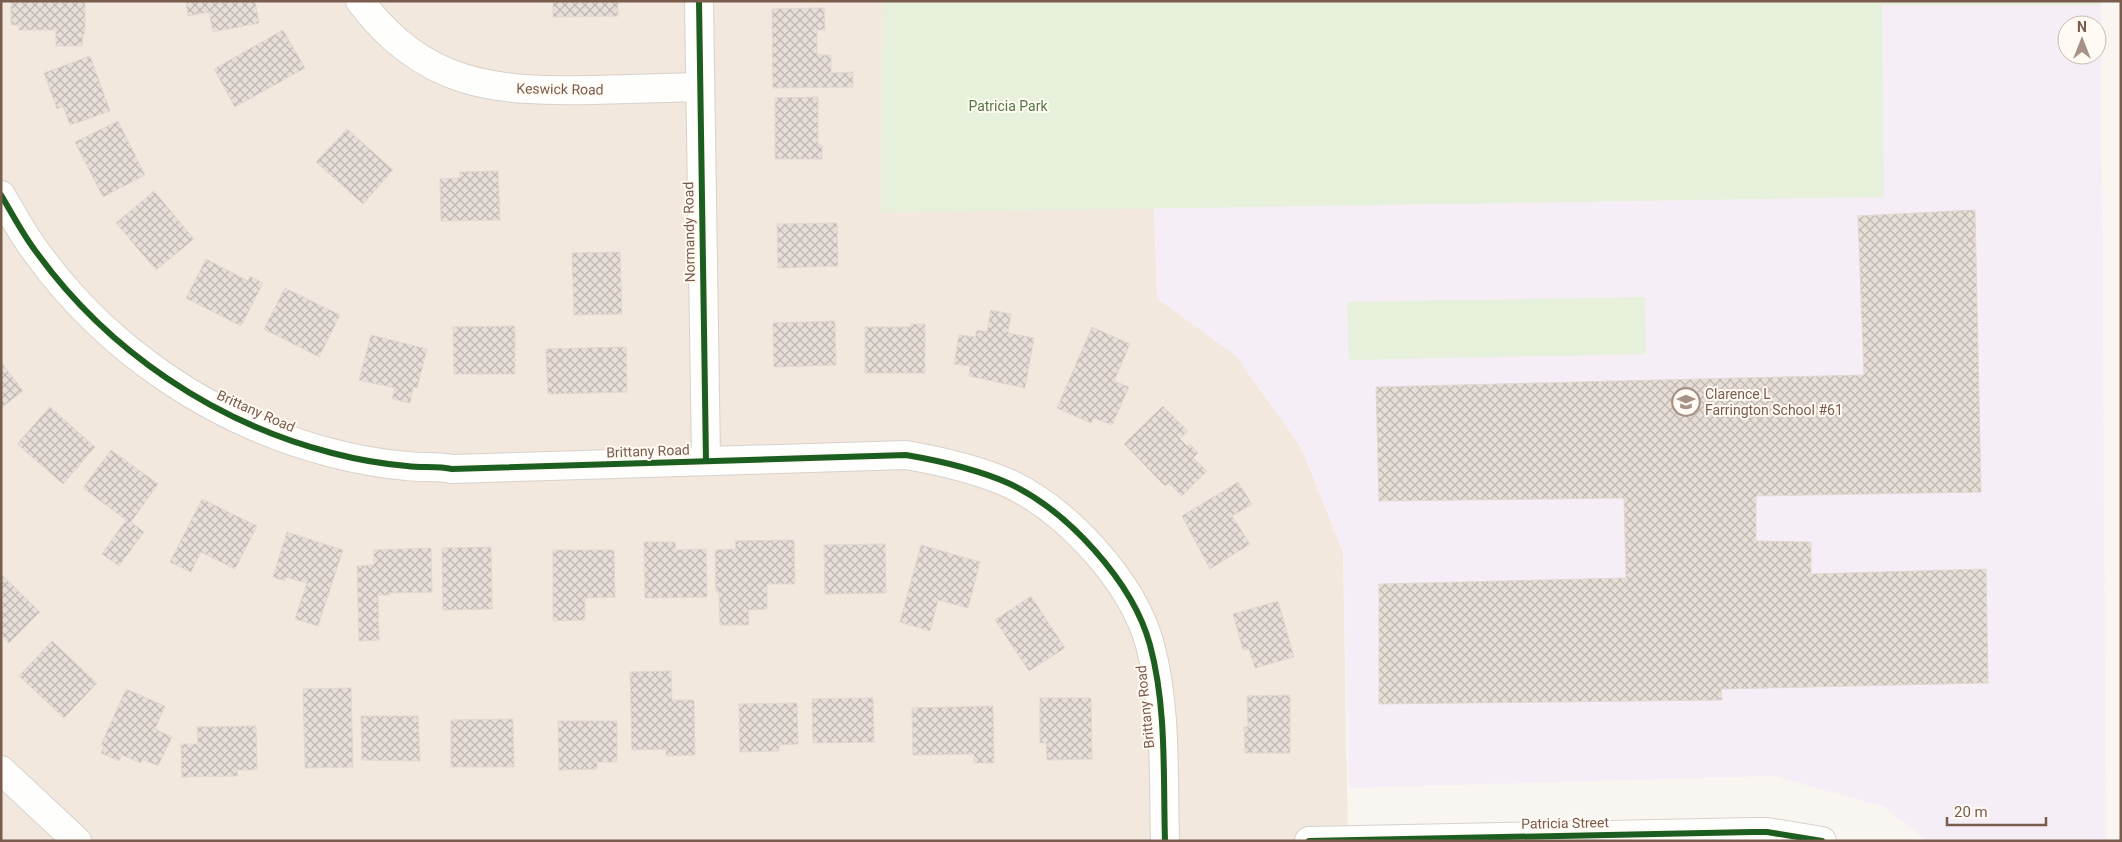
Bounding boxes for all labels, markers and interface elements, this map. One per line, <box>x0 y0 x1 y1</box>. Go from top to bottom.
north arrow <box>2057 15 2107 65</box>
text: N <box>2077 19 2087 35</box>
street label: Keswick Road <box>516 80 604 98</box>
park label: Patricia Park <box>968 98 1048 114</box>
street label: Normandy Road <box>680 182 698 282</box>
place label: Clarence L Farrington School #61 <box>1705 386 1843 418</box>
street label: Brittany Road <box>215 387 297 435</box>
school or university icon: Clarence L Farrington School #61 <box>1671 387 1701 417</box>
street label: Brittany Road <box>606 442 690 460</box>
street label: Brittany Road <box>1133 665 1157 749</box>
scale bar <box>1947 794 2046 826</box>
text: 20 m <box>1954 803 1988 821</box>
street label: Patricia Street <box>1521 814 1609 832</box>

